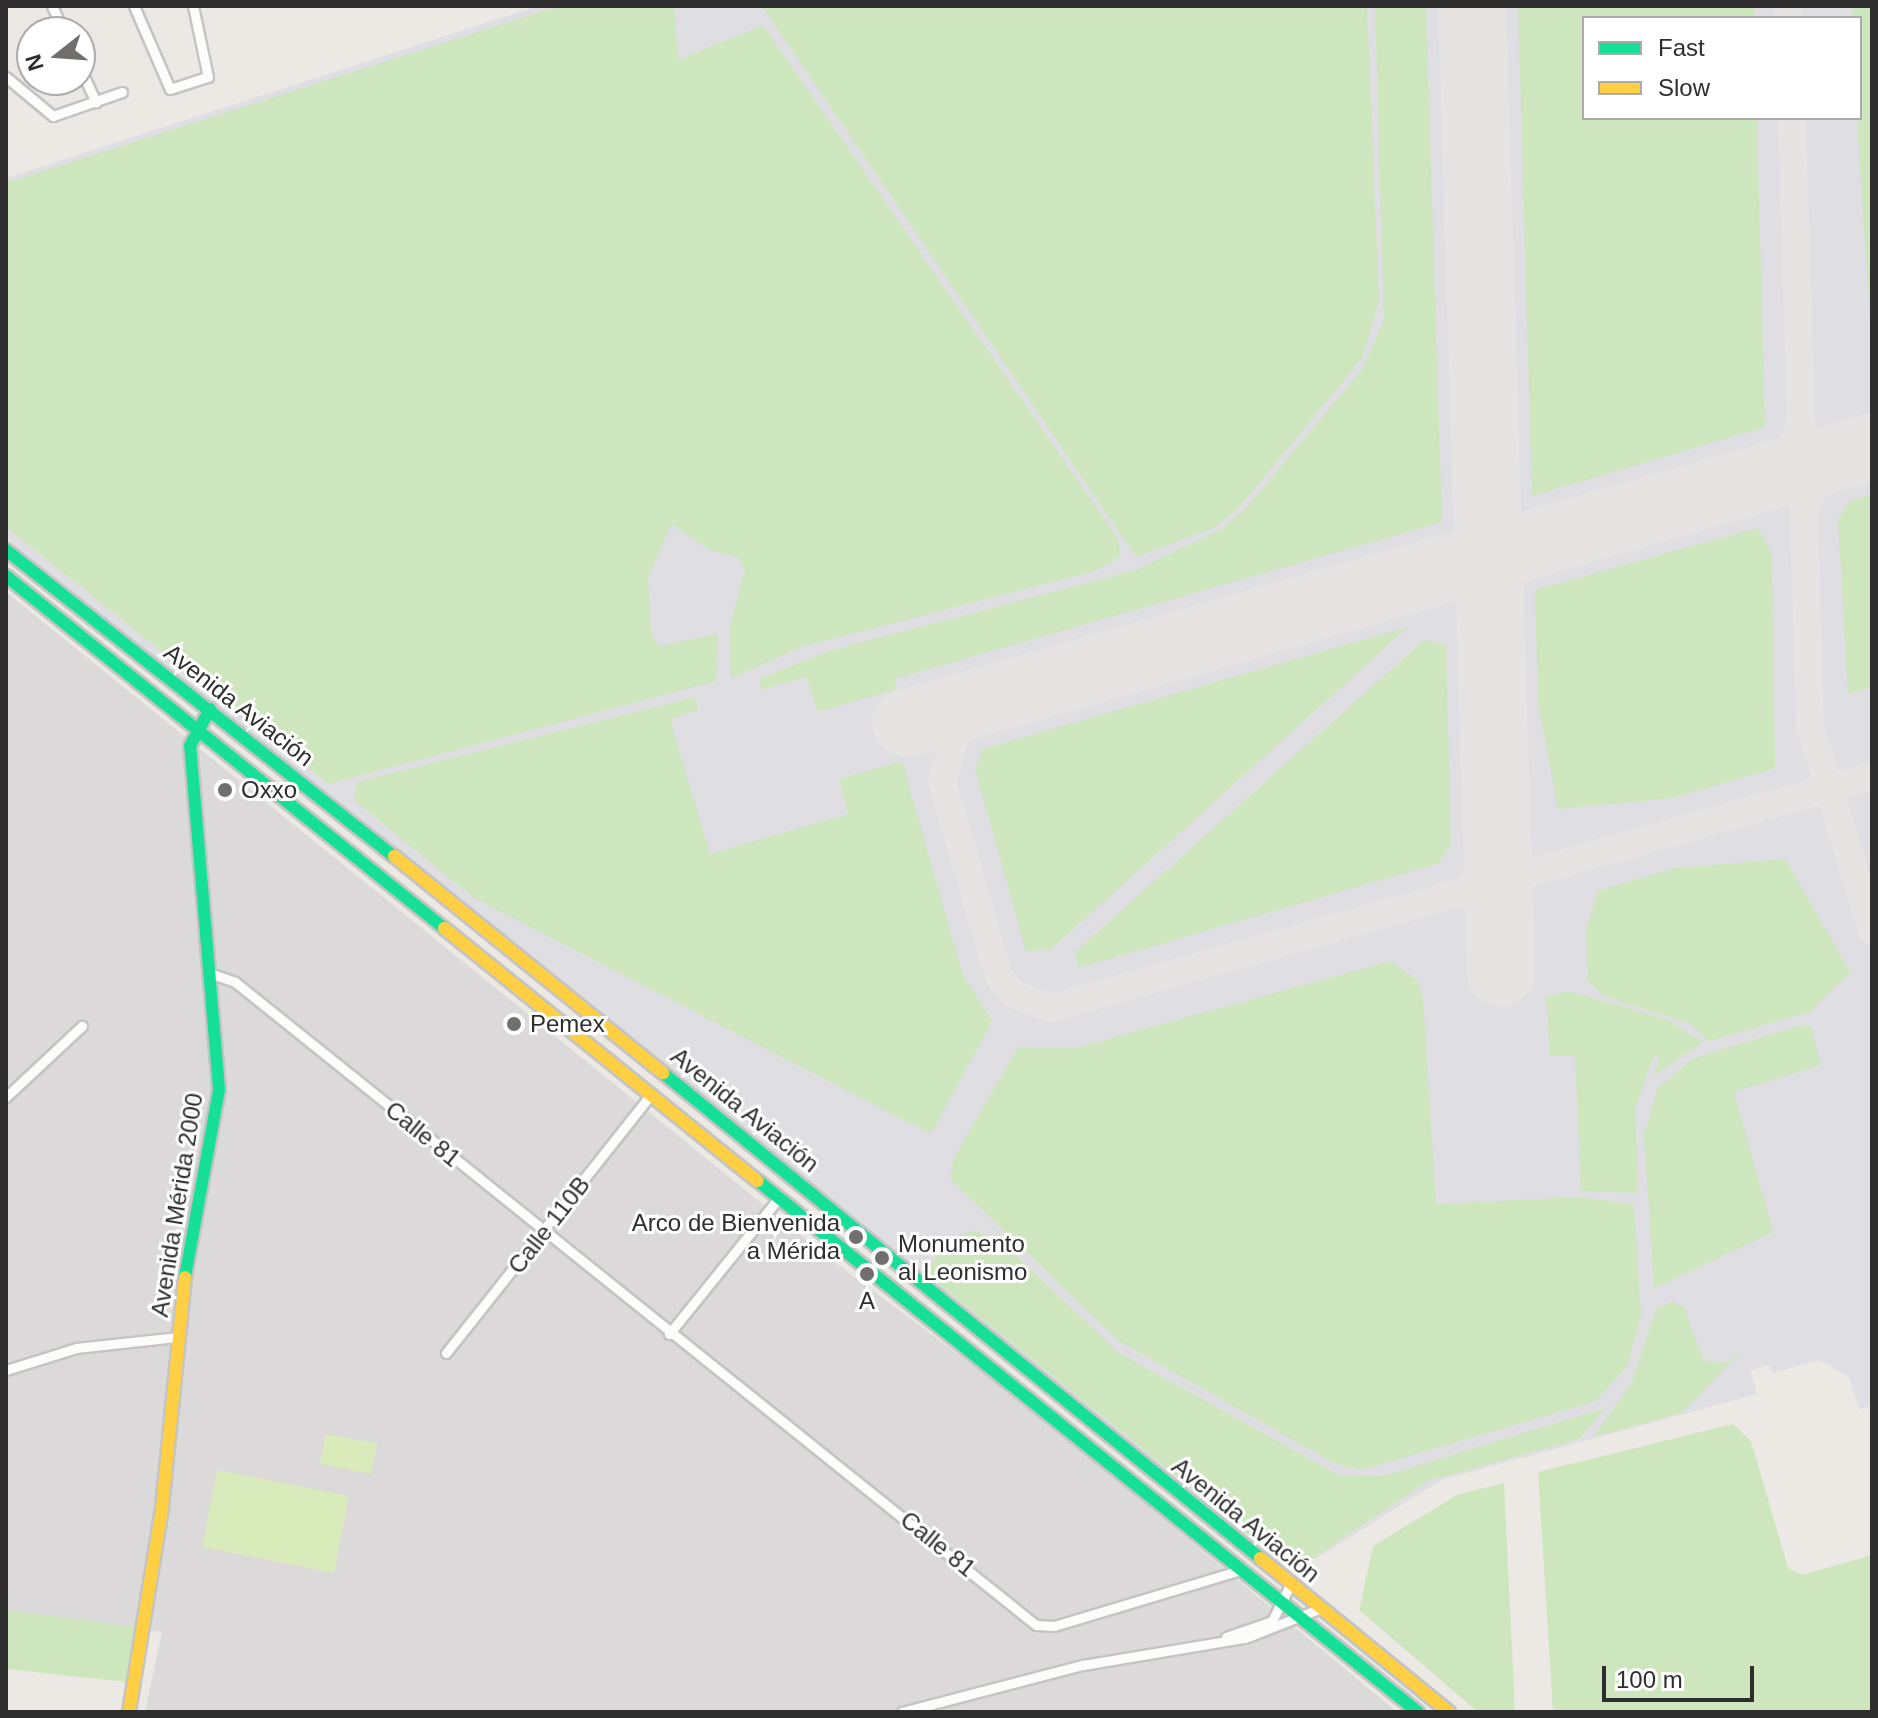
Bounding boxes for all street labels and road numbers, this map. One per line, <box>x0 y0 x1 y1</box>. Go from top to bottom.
street label: Avenida Aviación <box>158 637 320 773</box>
street label: Avenida Aviación <box>665 1041 825 1179</box>
street label: Avenida Mérida 2000 <box>145 1091 209 1319</box>
street label: Calle 81 <box>380 1095 466 1173</box>
street label: Calle 110B <box>502 1171 596 1279</box>
street label: Avenida Aviación <box>1166 1451 1326 1589</box>
street label: Calle 81 <box>895 1505 981 1583</box>

